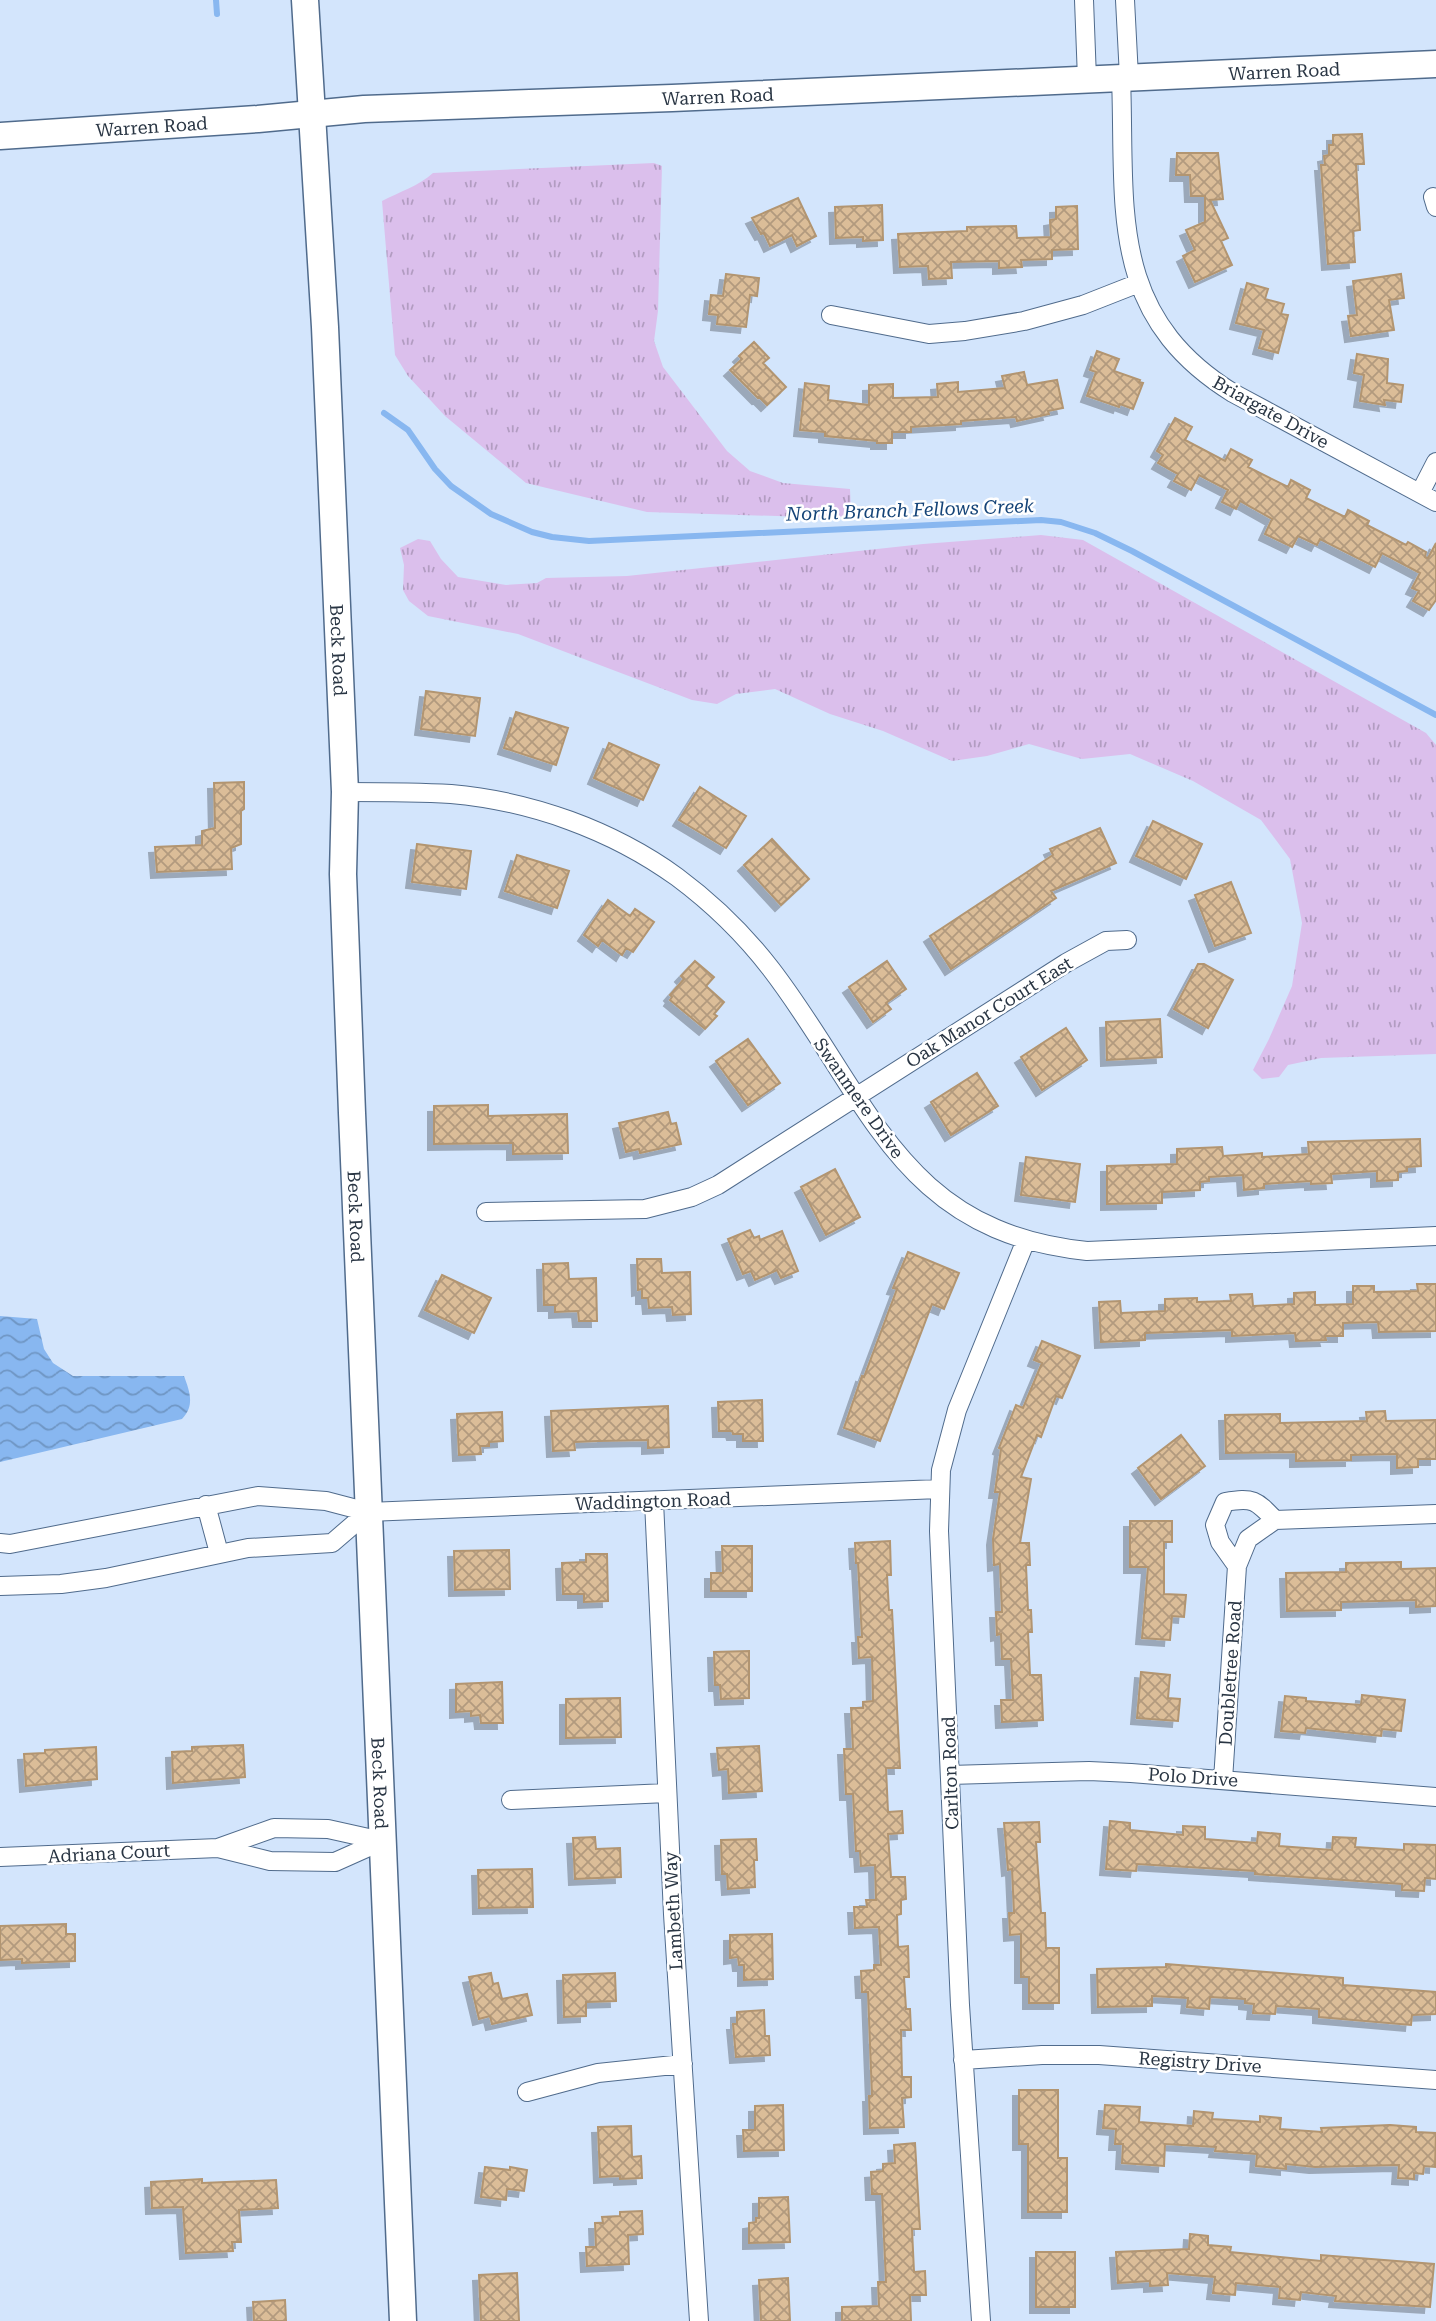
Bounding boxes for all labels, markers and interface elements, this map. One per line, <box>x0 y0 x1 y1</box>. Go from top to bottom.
street label: Warren Road <box>1228 58 1341 84</box>
street label: Warren Road <box>661 83 775 109</box>
street label: Warren Road <box>95 112 209 140</box>
street label: Briargate Drive <box>1209 371 1333 453</box>
water label: North Branch Fellows Creek <box>785 494 1035 526</box>
street label: Beck Road <box>326 603 351 697</box>
street label: Oak Manor Court East <box>902 952 1076 1072</box>
street label: Swanmere Drive <box>810 1034 908 1162</box>
street label: Beck Road <box>344 1170 369 1264</box>
street label: Waddington Road <box>575 1488 732 1514</box>
street label: Doubletree Road <box>1214 1599 1246 1747</box>
street label: Carlton Road <box>938 1715 962 1830</box>
street label: Beck Road <box>368 1737 393 1830</box>
street label: Polo Drive <box>1147 1763 1239 1791</box>
street label: Adriana Court <box>47 1839 171 1867</box>
street label: Lambeth Way <box>659 1851 687 1971</box>
street label: Registry Drive <box>1138 2047 1262 2077</box>

